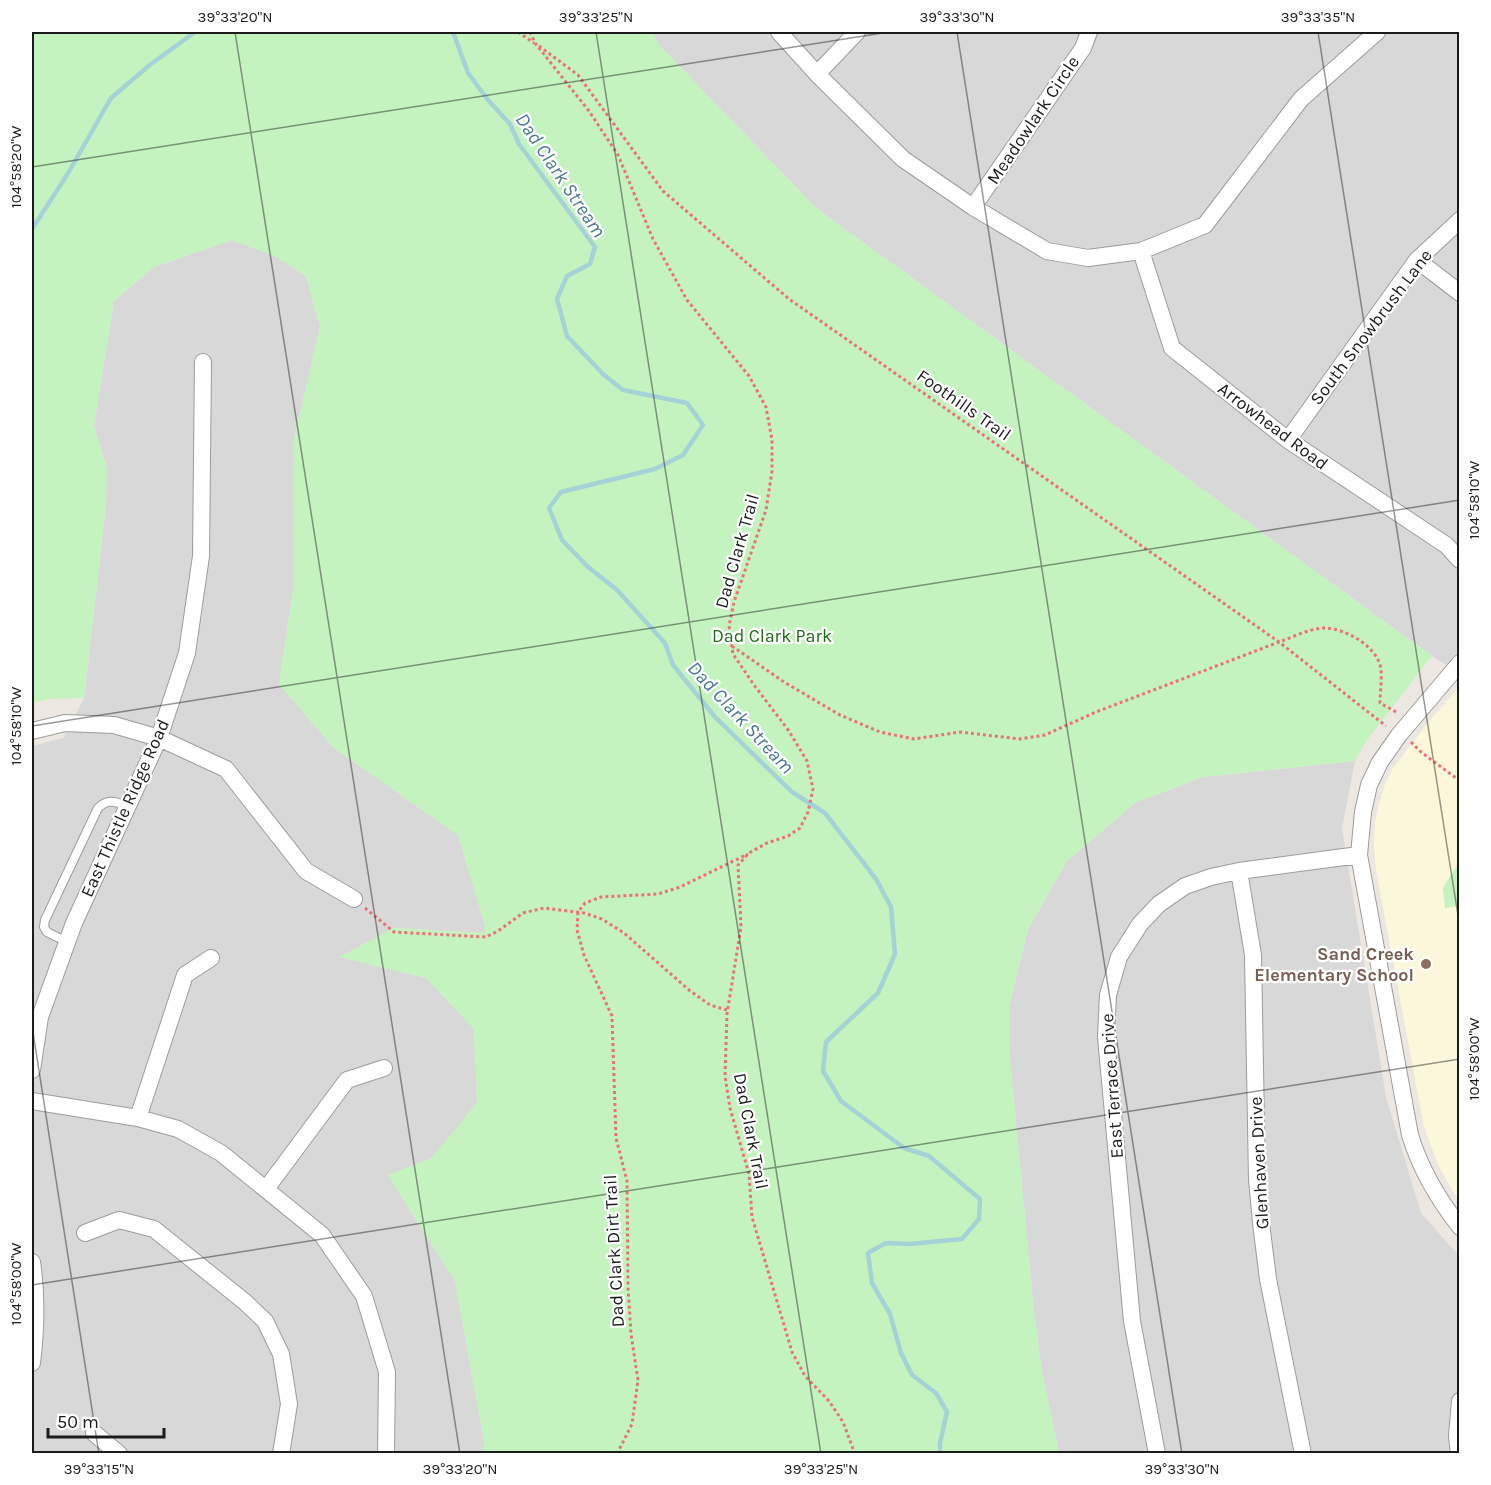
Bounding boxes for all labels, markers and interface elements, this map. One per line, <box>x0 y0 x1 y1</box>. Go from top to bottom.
text: 39°33'20"N <box>198 8 272 26</box>
text: 39°33'25"N <box>559 8 633 26</box>
text: 39°33'30"N <box>920 8 995 26</box>
text: 39°33'35"N <box>1281 8 1355 26</box>
street label: Meadowlark Circle <box>982 52 1084 188</box>
water label: Dad Clark Stream <box>510 109 611 242</box>
text: 104°58'20"W <box>7 125 25 208</box>
street label: South Snowbrush Lane <box>1305 245 1437 409</box>
street label: Foothills Trail <box>913 364 1015 446</box>
street label: Arrowhead Road <box>1213 377 1333 475</box>
text: 104°58'10"W <box>1465 460 1483 539</box>
street label: Dad Clark Trail <box>710 491 764 611</box>
park label: Dad Clark Park <box>712 625 832 647</box>
water label: Dad Clark Stream <box>683 656 799 778</box>
text: 104°58'10"W <box>7 686 25 765</box>
street label: East Thistle Ridge Road <box>76 715 174 901</box>
place label: Sand Creek Elementary School <box>1254 943 1414 986</box>
marker: Sand Creek Elementary School <box>1419 957 1433 971</box>
street label: East Terrace Drive <box>1096 1013 1128 1159</box>
text: 104°58'00"W <box>1465 1017 1483 1100</box>
street label: Dad Clark Trail <box>729 1071 773 1191</box>
street label: Glenhaven Drive <box>1245 1096 1273 1230</box>
street label: Dad Clark Dirt Trail <box>599 1174 629 1328</box>
text: 104°58'00"W <box>7 1242 25 1325</box>
scale bar <box>48 1401 164 1439</box>
text: 50 m <box>57 1411 99 1433</box>
text: 39°33'15"N <box>64 1460 134 1478</box>
text: 39°33'20"N <box>423 1460 497 1478</box>
text: 39°33'25"N <box>784 1460 858 1478</box>
text: 39°33'30"N <box>1145 1460 1220 1478</box>

